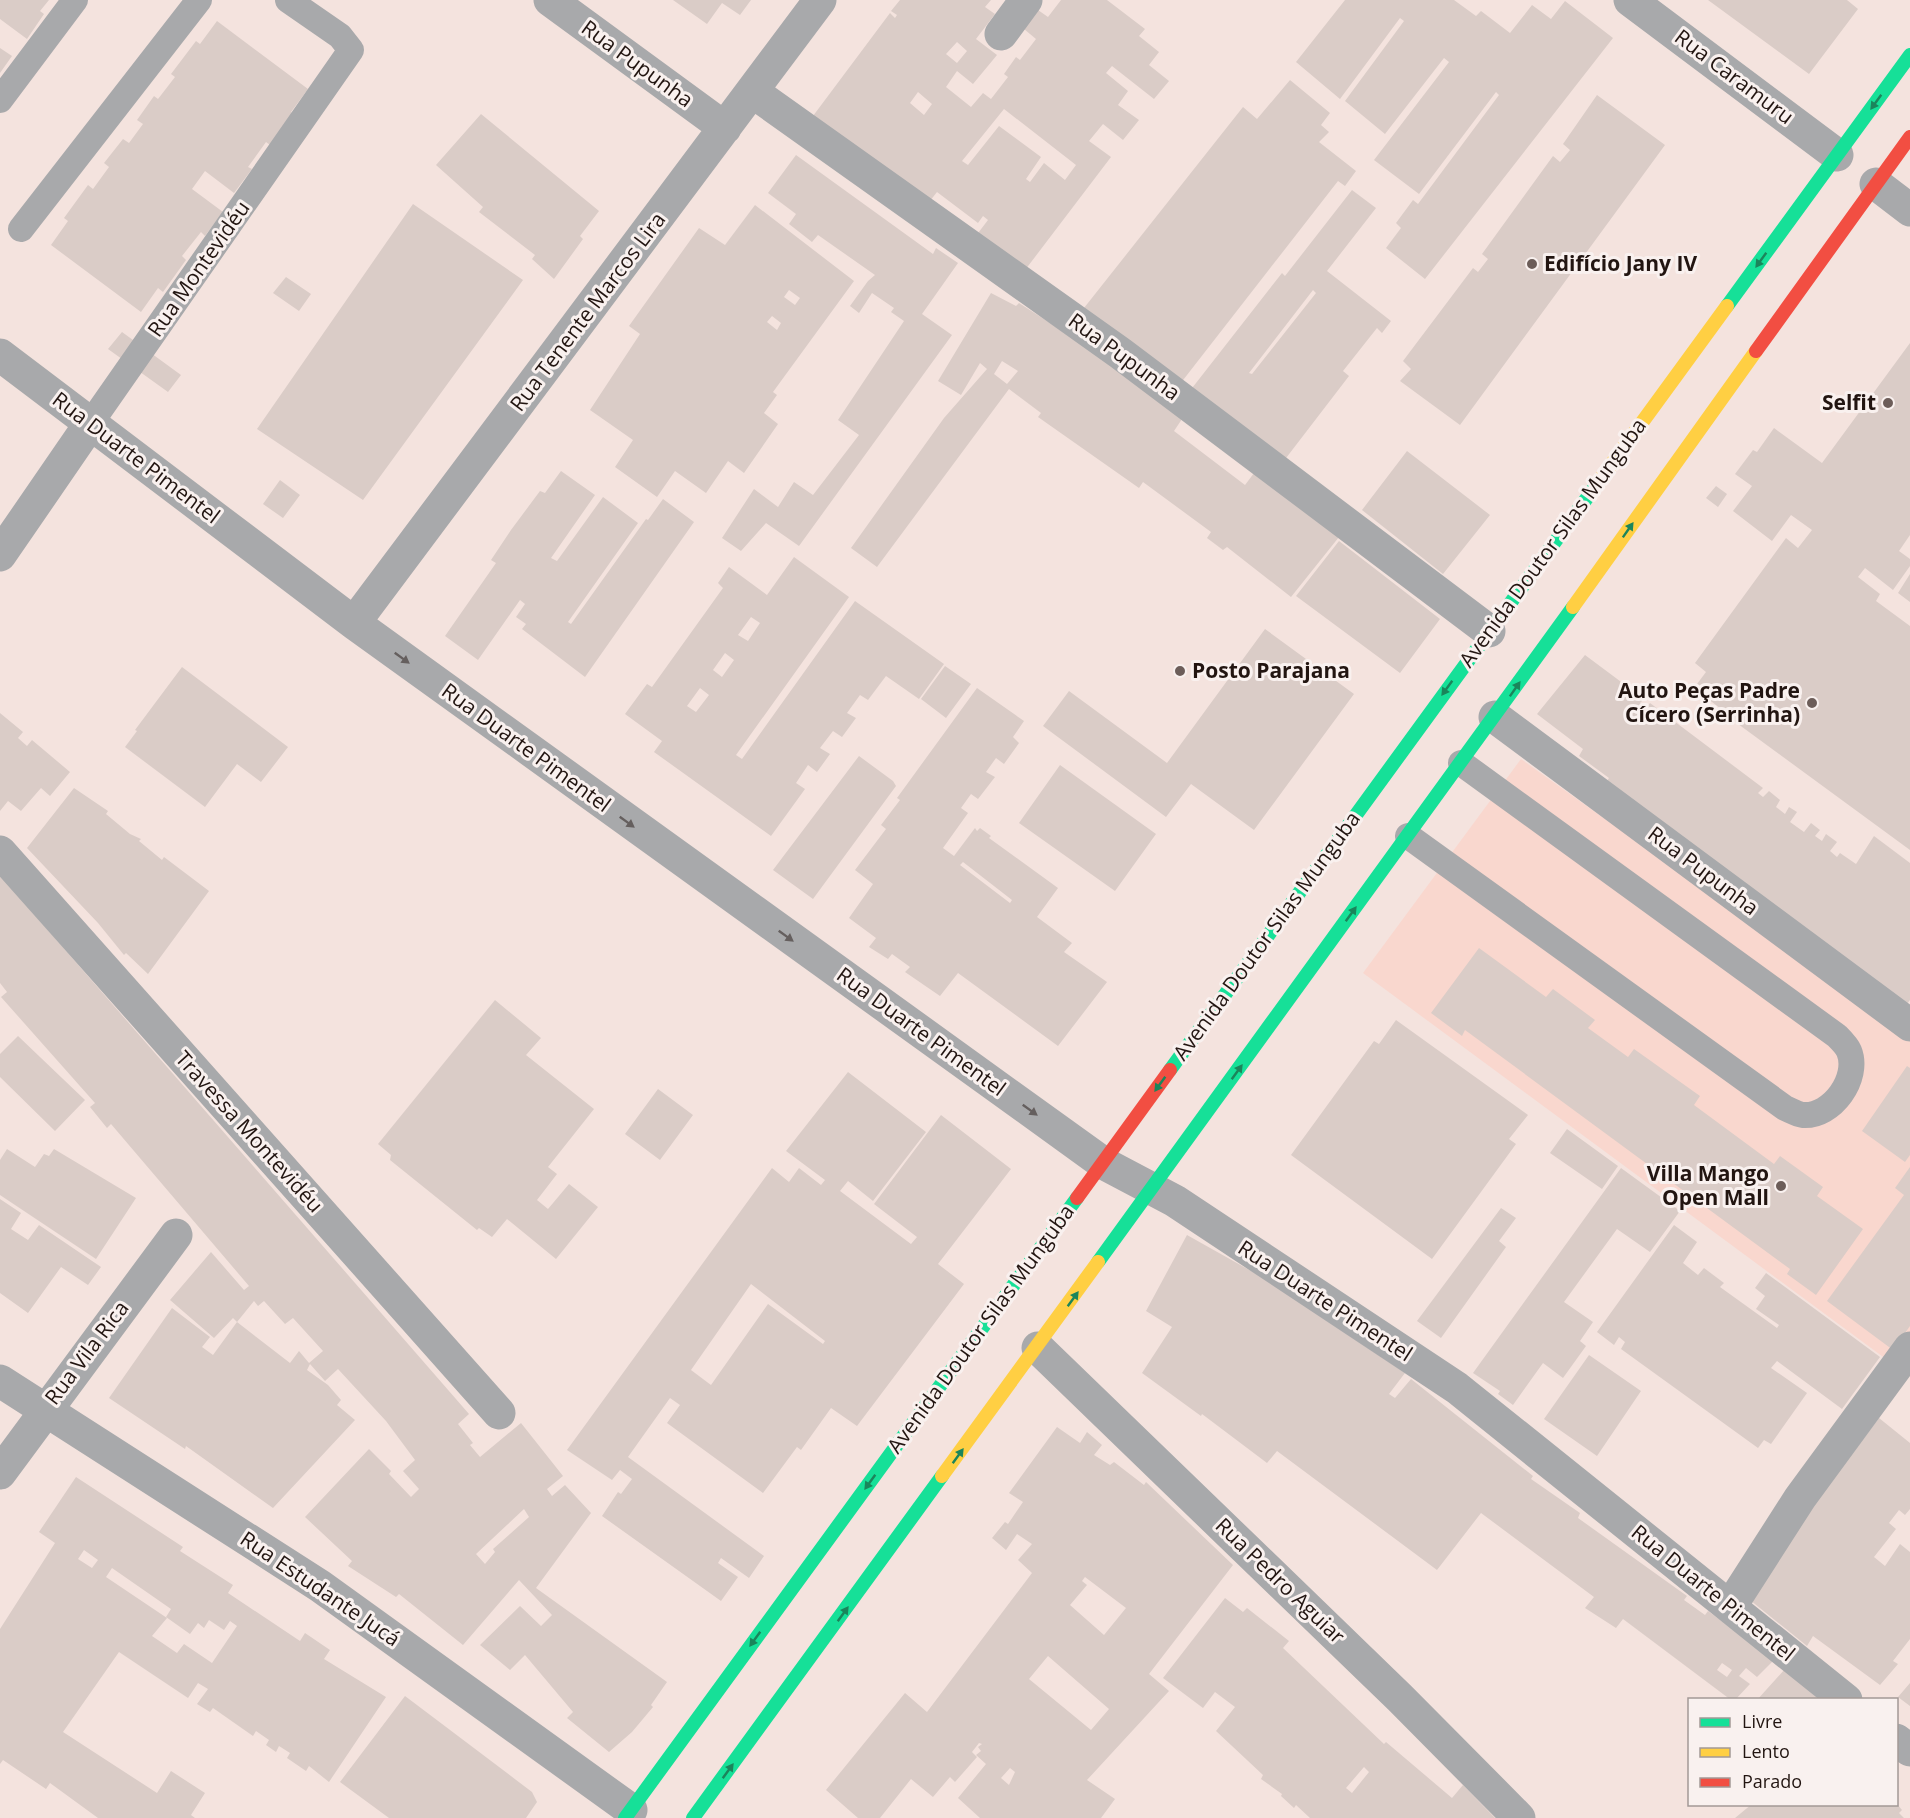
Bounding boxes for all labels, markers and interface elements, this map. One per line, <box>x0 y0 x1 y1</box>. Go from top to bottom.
street label: Rua Pupunha <box>576 13 699 113</box>
street label: Rua Caramuru <box>1670 22 1800 130</box>
one-way arrow <box>1870 95 1882 110</box>
street label: Rua Montevidéu <box>141 195 256 342</box>
street label: Rua Tenente Marcos Lira <box>503 206 671 417</box>
place label: Edifício Jany IV <box>1544 249 1697 277</box>
one-way arrow <box>1755 252 1767 267</box>
marker: Edifício Jany IV <box>1525 257 1539 271</box>
street label: Rua Pupunha <box>1063 306 1186 406</box>
street label: Rua Duarte Pimentel <box>47 385 226 529</box>
place label: Selfit <box>1822 388 1876 416</box>
marker: Selfit <box>1881 396 1895 410</box>
street label: Avenida Doutor Silas Munguba <box>1452 412 1652 673</box>
one-way arrow <box>1622 522 1634 538</box>
one-way arrow <box>394 651 409 663</box>
place label: Posto Parajana <box>1192 656 1350 684</box>
marker: Posto Parajana <box>1173 664 1187 678</box>
street label: Rua Duarte Pimentel <box>436 676 617 818</box>
place label: Auto Peças Padre Cícero (Serrinha) <box>1618 676 1800 728</box>
one-way arrow <box>1442 681 1454 696</box>
one-way arrow <box>1509 681 1521 697</box>
marker: Auto Peças Padre Cícero (Serrinha) <box>1805 696 1819 710</box>
street label: Avenida Doutor Silas Munguba <box>1166 805 1366 1066</box>
one-way arrow <box>619 816 635 828</box>
street label: Rua Pupunha <box>1643 819 1765 921</box>
one-way arrow <box>1345 907 1357 923</box>
one-way arrow <box>777 930 793 942</box>
street label: Rua Duarte Pimentel <box>831 960 1012 1102</box>
street label: Travessa Montevidéu <box>170 1045 330 1218</box>
one-way arrow <box>1230 1065 1242 1080</box>
one-way arrow <box>1154 1076 1166 1092</box>
one-way arrow <box>1021 1104 1037 1116</box>
place label: Villa Mango Open Mall <box>1647 1159 1769 1211</box>
marker: Villa Mango Open Mall <box>1774 1179 1788 1193</box>
street label: Avenida Doutor Silas Munguba <box>880 1198 1080 1459</box>
street label: Rua Duarte Pimentel <box>1233 1233 1418 1367</box>
one-way arrow <box>1067 1291 1079 1307</box>
street label: Rua Vila Rica <box>38 1295 134 1410</box>
one-way arrow <box>952 1449 964 1465</box>
one-way arrow <box>864 1473 876 1489</box>
street label: Rua Pedro Aguiar <box>1210 1511 1352 1650</box>
street label: Rua Duarte Pimentel <box>1626 1518 1801 1667</box>
street label: Rua Estudante Jucá <box>235 1524 406 1652</box>
one-way arrow <box>837 1606 849 1622</box>
one-way arrow <box>749 1631 761 1647</box>
legend <box>1688 1698 1898 1806</box>
text: Livre <box>1742 1709 1782 1733</box>
text: Lento <box>1742 1739 1790 1763</box>
one-way arrow <box>721 1763 733 1778</box>
text: Parado <box>1742 1769 1802 1793</box>

